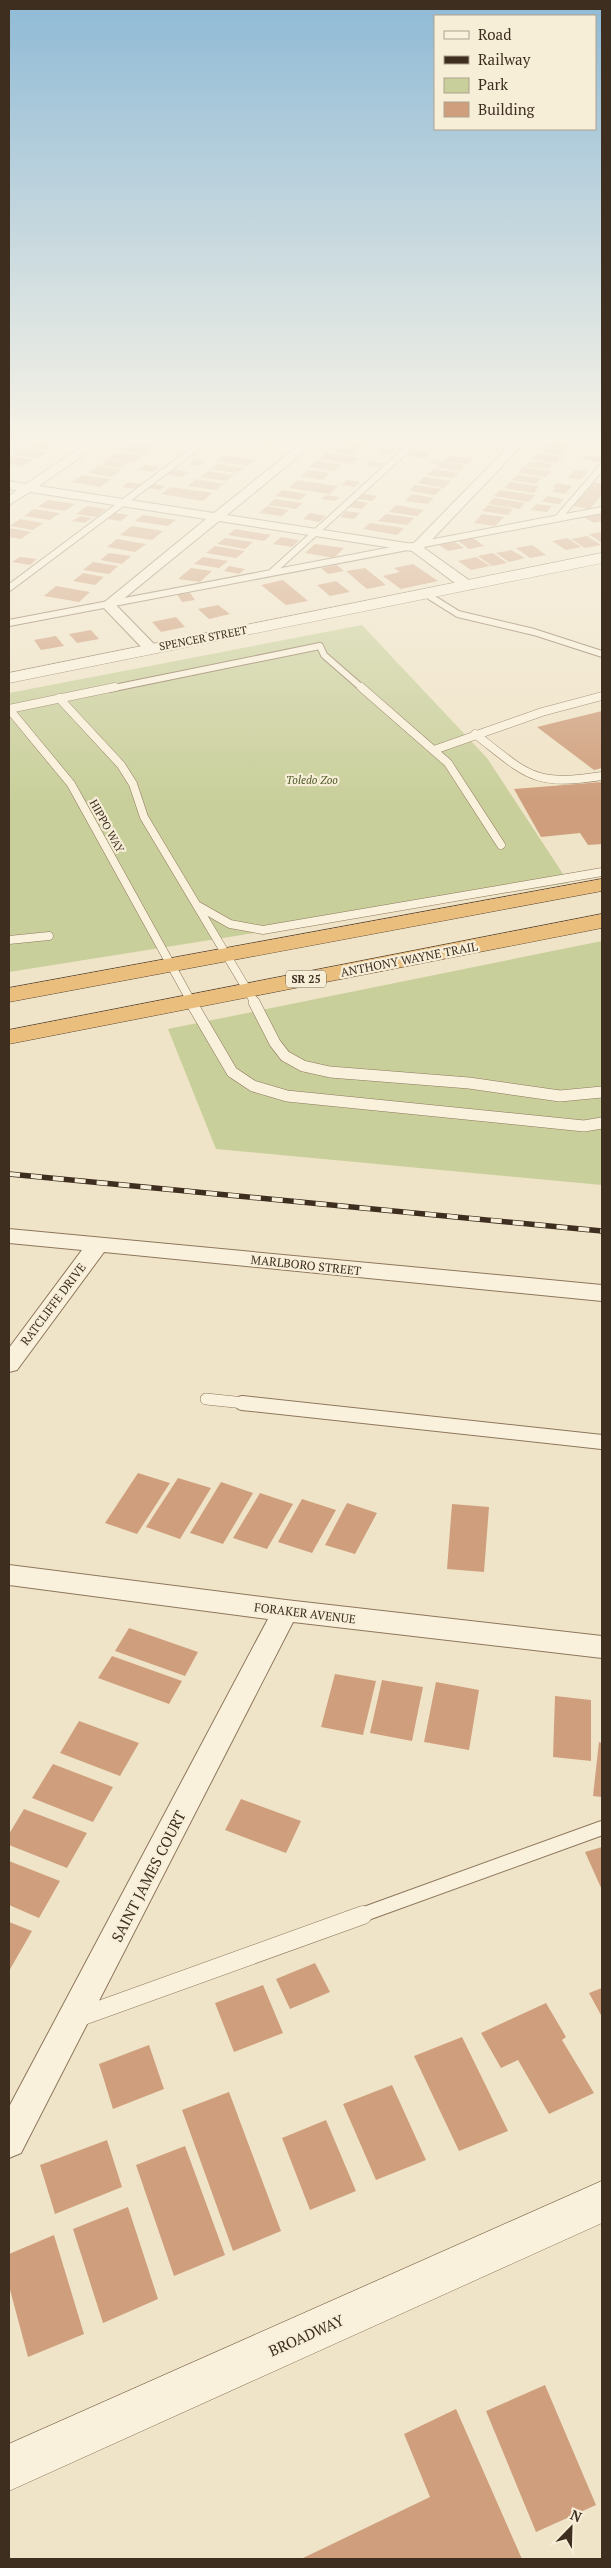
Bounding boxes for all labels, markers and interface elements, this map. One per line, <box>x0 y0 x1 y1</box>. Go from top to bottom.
legend <box>434 15 596 130</box>
text: Road <box>478 24 511 44</box>
text: Railway <box>478 49 531 69</box>
text: Park <box>478 74 508 94</box>
text: Building <box>478 99 536 119</box>
street label: SPENCER STREET <box>158 623 248 653</box>
park label: Toledo Zoo <box>286 773 338 787</box>
street label: HIPPO WAY <box>87 797 128 856</box>
street label: ANTHONY WAYNE TRAIL <box>339 938 479 980</box>
road number: SR 25 <box>286 971 326 988</box>
street label: MARLBORO STREET <box>250 1252 363 1278</box>
street label: RATCLIFFE DRIVE <box>17 1260 89 1348</box>
street label: FORAKER AVENUE <box>253 1599 357 1627</box>
street label: SAINT JAMES COURT <box>106 1807 190 1945</box>
street label: BROADWAY <box>265 2309 347 2360</box>
north arrow <box>546 2503 596 2553</box>
text: N <box>568 2505 585 2527</box>

